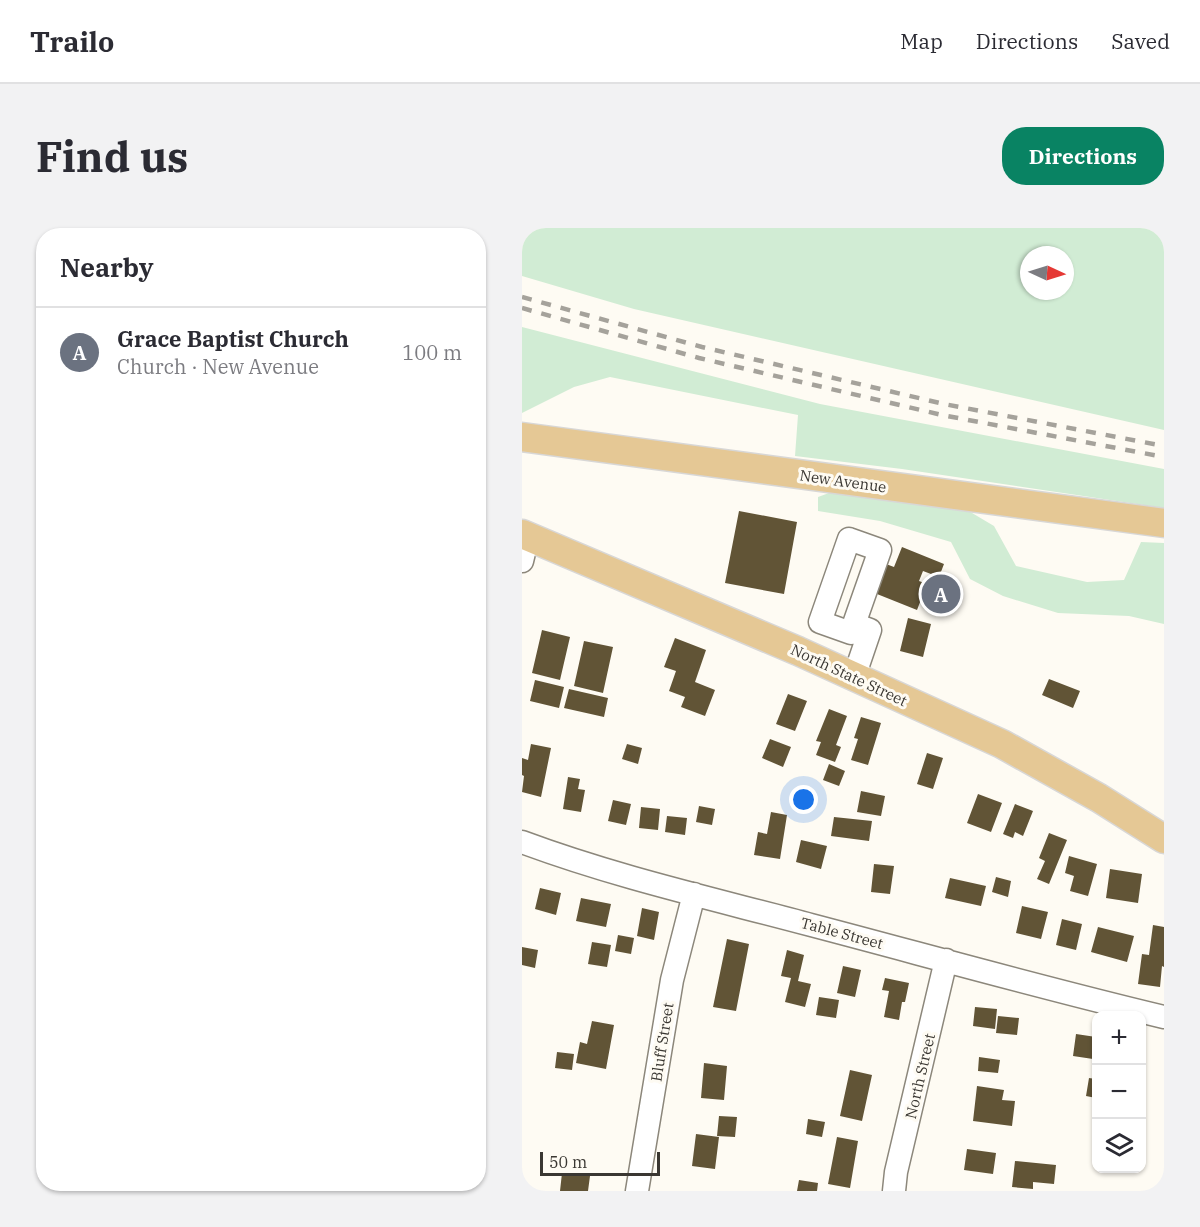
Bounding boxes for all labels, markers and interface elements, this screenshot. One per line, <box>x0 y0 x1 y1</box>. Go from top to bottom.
text: Trailo <box>30 23 114 60</box>
text: Map <box>900 27 943 55</box>
text: Directions <box>976 27 1078 55</box>
text: Saved <box>1111 27 1170 55</box>
button: Directions <box>1002 127 1164 185</box>
text: Find us <box>36 129 188 184</box>
north arrow <box>1020 246 1074 300</box>
text: Nearby <box>60 250 154 284</box>
text: Grace Baptist Church <box>117 324 349 353</box>
text: A <box>73 339 86 366</box>
text: 100 m <box>402 339 462 366</box>
text: Church · New Avenue <box>117 353 319 380</box>
street label: New Avenue <box>798 466 888 496</box>
pin: A <box>922 572 960 616</box>
street label: North State Street <box>788 640 910 710</box>
your location <box>789 785 818 814</box>
street label: Table Street <box>799 913 885 953</box>
street label: Bluff Street <box>646 1001 678 1083</box>
map controls <box>1092 1011 1146 1173</box>
button: + <box>1092 1011 1146 1065</box>
street label: North Street <box>901 1031 939 1121</box>
button: − <box>1092 1065 1146 1119</box>
button: layers <box>1092 1119 1146 1173</box>
scale bar <box>540 1149 660 1176</box>
text: 50 m <box>549 1152 587 1172</box>

